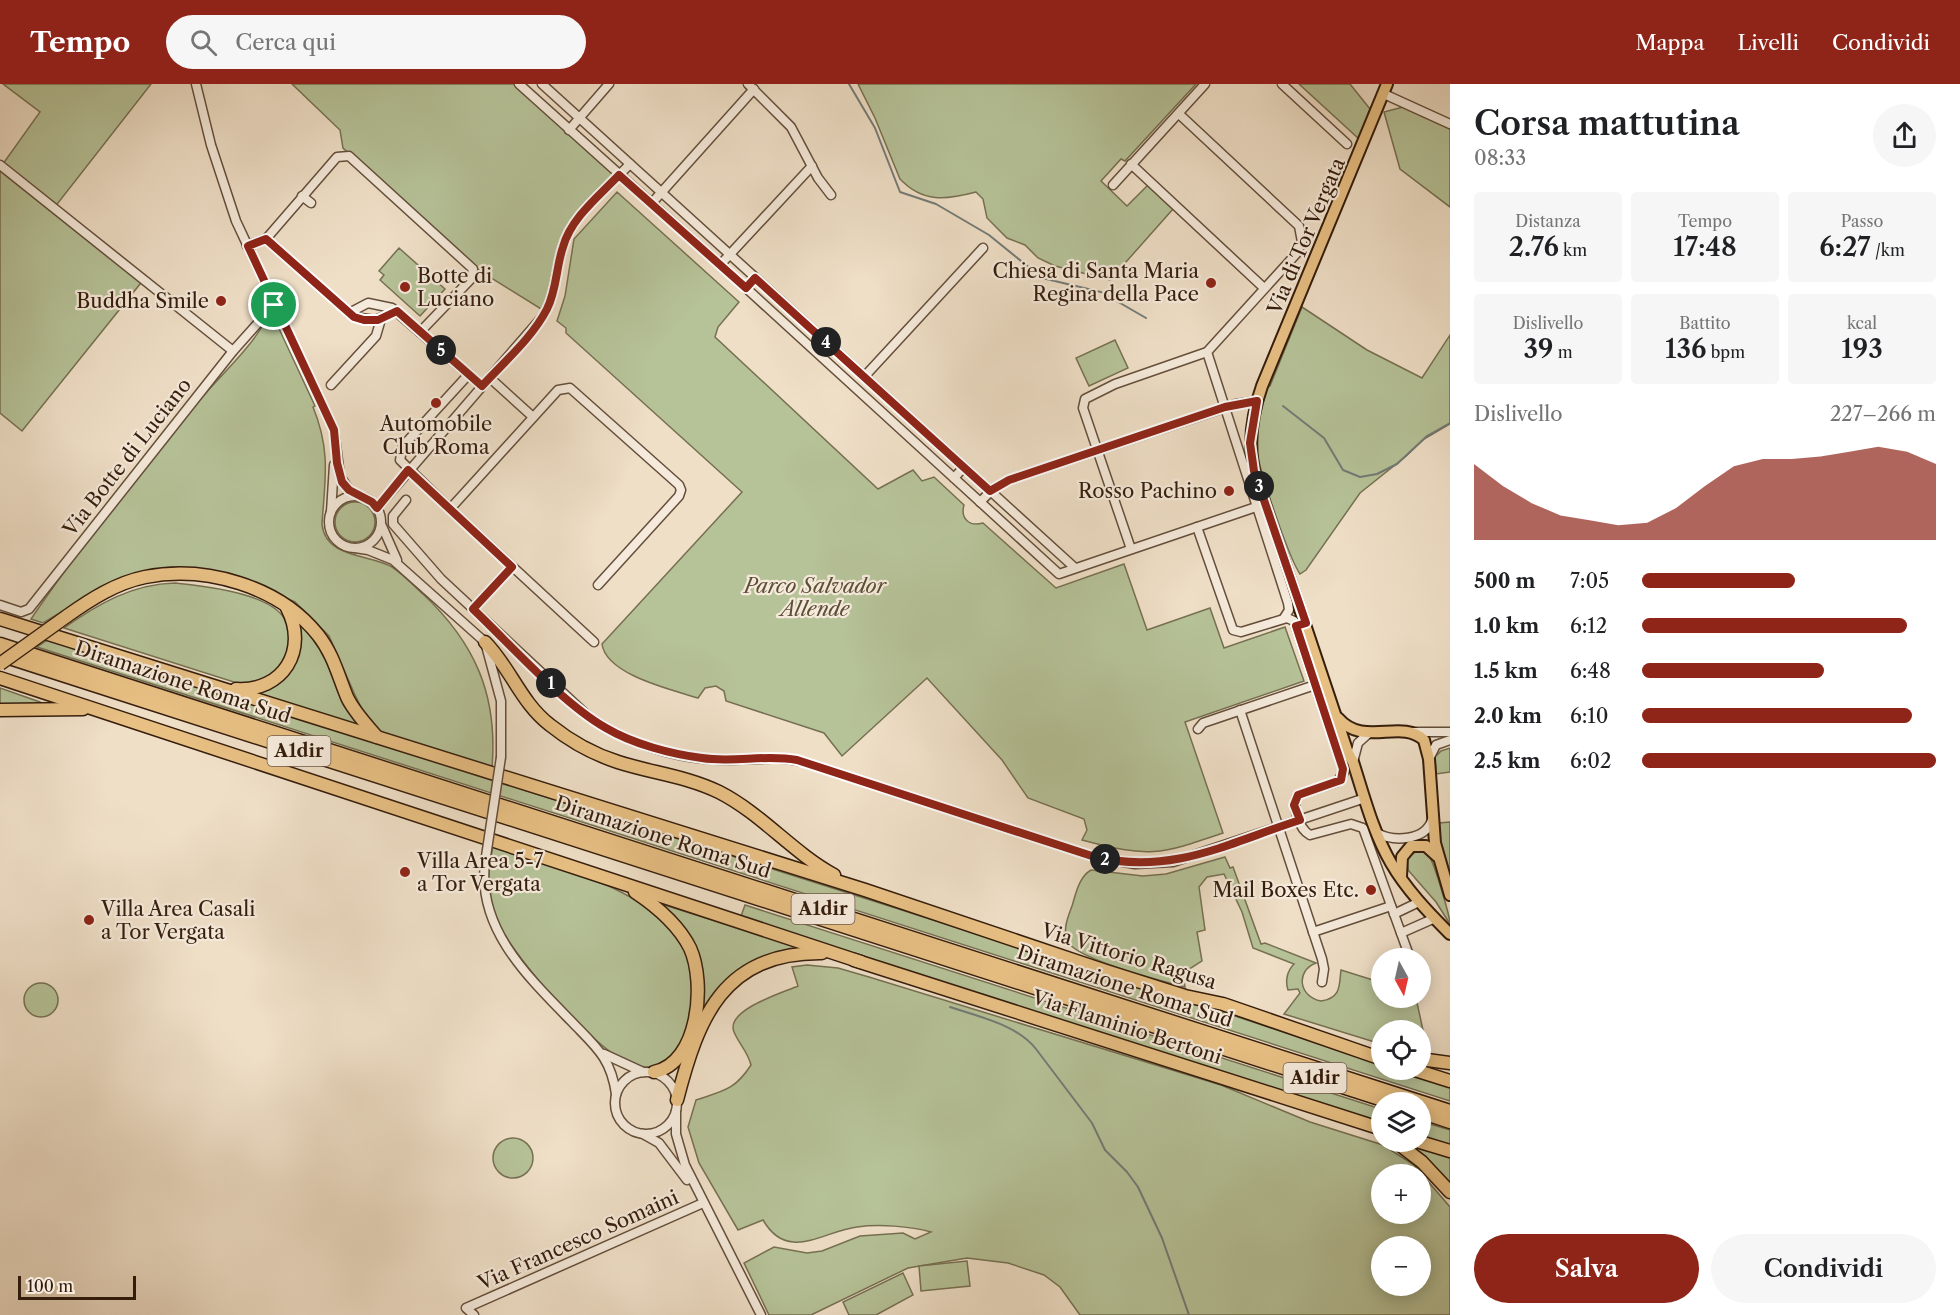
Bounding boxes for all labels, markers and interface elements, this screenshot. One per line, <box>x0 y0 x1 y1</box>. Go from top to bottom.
search box <box>166 15 586 69</box>
text: Tempo <box>30 25 130 59</box>
icon: search <box>187 26 220 59</box>
text: Cerca qui <box>235 29 336 56</box>
text: Mappa <box>1635 30 1705 55</box>
text: Livelli <box>1738 30 1799 55</box>
text: Condividi <box>1832 30 1930 55</box>
text: Corsa mattutina <box>1474 103 1740 144</box>
button: share <box>1873 104 1936 167</box>
text: 08:33 <box>1474 146 1526 170</box>
street label: Via di Tor Vergata <box>1262 154 1350 319</box>
text: Distanza <box>1515 211 1581 231</box>
text: Tempo <box>1678 211 1732 231</box>
text: Passo <box>1841 211 1883 231</box>
text: 2.76 <box>1509 231 1559 263</box>
text: 17:48 <box>1673 231 1737 263</box>
text: 6:27 <box>1819 231 1871 263</box>
text: km <box>1559 240 1587 260</box>
text: /km <box>1871 240 1905 260</box>
place label: Chiesa di Santa Maria Regina della Pace <box>993 259 1199 306</box>
place label: Botte di Luciano <box>417 264 494 311</box>
marker: Chiesa di Santa Maria Regina della Pace <box>1204 276 1218 290</box>
pin <box>248 279 299 330</box>
marker: Botte di Luciano <box>398 280 412 294</box>
icon: arrive <box>257 288 290 321</box>
place label: Buddha Smile <box>76 289 209 313</box>
marker: Buddha Smile <box>214 294 228 308</box>
text: Dislivello <box>1513 313 1583 333</box>
text: Battito <box>1679 313 1731 333</box>
text: kcal <box>1847 313 1877 333</box>
pin: 4 <box>811 327 841 357</box>
text: 4 <box>821 332 831 352</box>
text: 39 <box>1523 333 1553 365</box>
text: 136 <box>1665 333 1706 365</box>
text: 193 <box>1841 333 1883 365</box>
pin: 5 <box>426 335 456 365</box>
text: 5 <box>437 340 445 360</box>
text: m <box>1553 342 1573 362</box>
text: bpm <box>1706 342 1745 362</box>
street label: Via Botte di Luciano <box>57 373 196 542</box>
marker: Automobile Club Roma <box>429 396 443 410</box>
text: Dislivello <box>1474 402 1562 426</box>
text: 227–266 m <box>1830 402 1936 426</box>
place label: Automobile Club Roma <box>379 412 492 459</box>
pin: 3 <box>1244 471 1274 501</box>
text: 3 <box>1254 476 1264 496</box>
place label: Rosso Pachino <box>1078 479 1217 503</box>
marker: Rosso Pachino <box>1222 484 1236 498</box>
text: 500 m <box>1474 569 1535 593</box>
text: 7:05 <box>1570 569 1609 593</box>
park label: Parco Salvador Allende <box>742 574 888 621</box>
text: 1.0 km <box>1474 614 1539 638</box>
text: 6:12 <box>1570 614 1607 638</box>
street label: Diramazione Roma Sud <box>72 636 294 728</box>
text: 1.5 km <box>1474 659 1538 683</box>
text: 6:48 <box>1570 659 1611 683</box>
pin: 1 <box>536 668 566 698</box>
text: 1 <box>547 673 555 693</box>
text: 2.0 km <box>1474 704 1542 728</box>
text: 6:10 <box>1570 704 1608 728</box>
road number: A1dir <box>268 736 330 766</box>
text: 2.5 km <box>1474 749 1541 773</box>
text: 6:02 <box>1570 749 1612 773</box>
street label: Diramazione Roma Sud <box>552 791 774 883</box>
pin: 2 <box>1090 844 1120 874</box>
place label: Villa Area 5-7 a Tor Vergata <box>416 849 544 896</box>
text: 2 <box>1100 849 1110 869</box>
marker: Villa Area 5-7 a Tor Vergata <box>398 865 412 879</box>
place label: Mail Boxes Etc. <box>1212 878 1359 902</box>
marker: Mail Boxes Etc. <box>1364 883 1378 897</box>
road number: A1dir <box>792 894 854 924</box>
place label: Villa Area Casali a Tor Vergata <box>100 897 255 944</box>
marker: Villa Area Casali a Tor Vergata <box>82 913 96 927</box>
street label: Via Vittorio Ragusa <box>1038 918 1220 994</box>
street label: Diramazione Roma Sud <box>1014 940 1236 1032</box>
north arrow <box>1371 948 1431 1008</box>
map controls <box>1371 948 1431 1296</box>
street label: Via Flaminio Bertoni <box>1028 985 1225 1069</box>
button: locate <box>1371 1020 1431 1080</box>
road number: A1dir <box>1284 1063 1346 1093</box>
button: layers <box>1371 1092 1431 1152</box>
button: + <box>1371 1164 1431 1224</box>
street label: Via Francesco Somaini <box>473 1185 682 1296</box>
button: Salva <box>1474 1234 1699 1303</box>
button: Condividi <box>1711 1234 1936 1303</box>
button: − <box>1371 1236 1431 1296</box>
scale bar <box>18 1273 136 1300</box>
text: 100 m <box>27 1276 73 1296</box>

